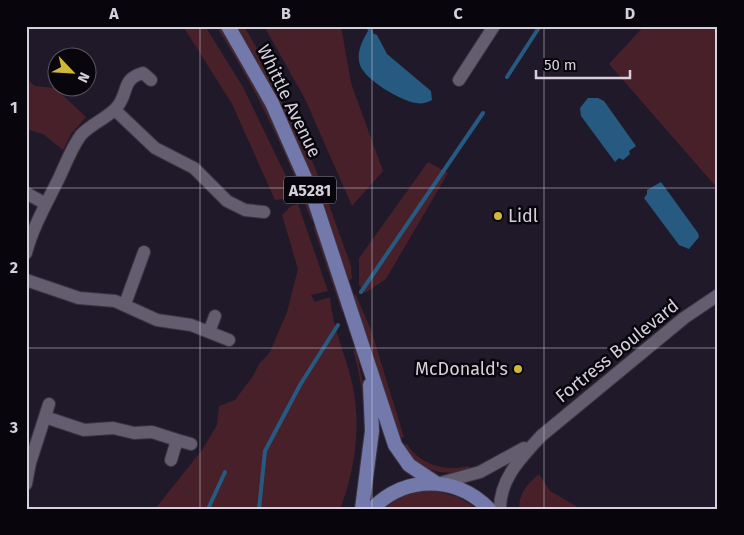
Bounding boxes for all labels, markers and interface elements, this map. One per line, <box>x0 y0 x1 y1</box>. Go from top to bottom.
text: A <box>108 4 119 23</box>
text: B <box>281 4 291 23</box>
text: C <box>453 4 463 23</box>
text: D <box>625 4 635 23</box>
street label: Whittle Avenue <box>252 41 326 161</box>
north arrow <box>48 48 98 98</box>
scale bar <box>536 48 630 80</box>
text: 50 m <box>544 56 577 74</box>
text: N <box>74 69 93 85</box>
text: 1 <box>10 98 18 117</box>
road number: A5281 <box>284 176 336 204</box>
place label: Lidl <box>508 205 538 227</box>
marker: Lidl <box>492 210 504 222</box>
text: 2 <box>10 258 18 277</box>
street label: Fortress Boulevard <box>551 295 683 407</box>
place label: McDonald's <box>415 358 508 380</box>
marker: McDonald's <box>512 363 524 375</box>
text: 3 <box>9 418 18 437</box>

